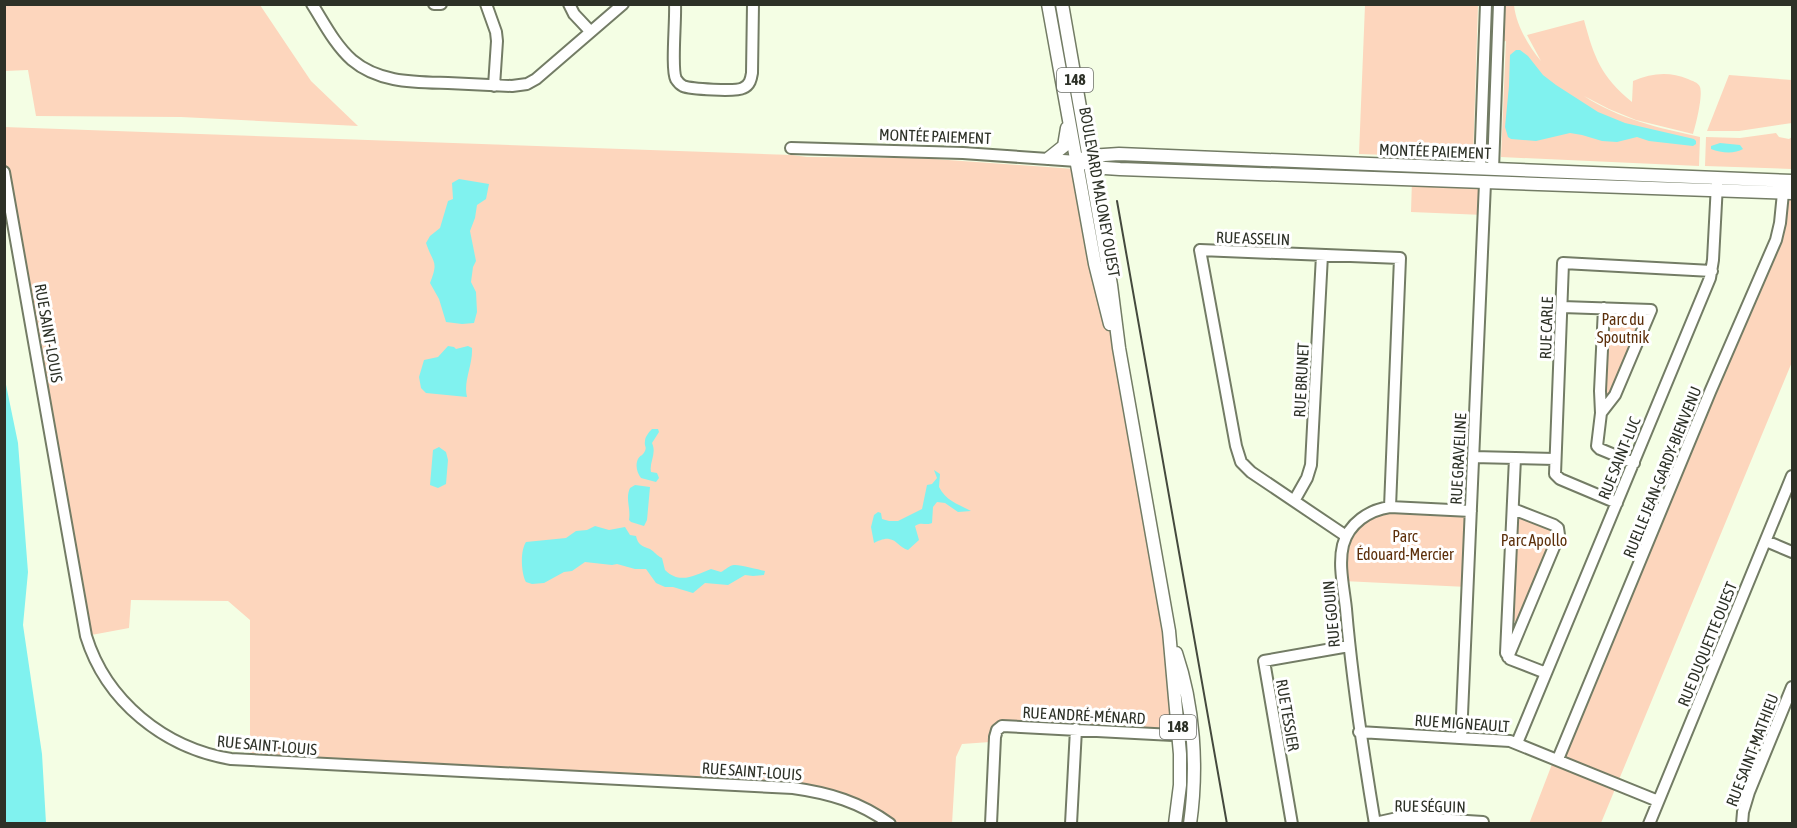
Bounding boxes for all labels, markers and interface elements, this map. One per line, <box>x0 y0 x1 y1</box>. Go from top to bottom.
road number: 148 <box>1057 68 1093 92</box>
street label: BOULEVARD MALONEY OUEST <box>1076 105 1124 279</box>
street label: MONTÉE PAIEMENT <box>879 125 991 147</box>
street label: MONTÉE PAIEMENT <box>1379 140 1491 162</box>
street label: RUE ASSELIN <box>1216 228 1290 248</box>
street label: RUE SAINT-LOUIS <box>31 282 67 384</box>
street label: RUE CARLE <box>1536 296 1556 360</box>
park label: Parc du Spoutnik <box>1597 310 1649 347</box>
street label: RUE BRUNET <box>1290 342 1312 418</box>
street label: RUELLE JEAN-GARDY-BIENVENU <box>1619 384 1705 560</box>
street label: RUE GRAVELINE <box>1447 413 1469 505</box>
street label: RUE SAINT-LUC <box>1594 414 1644 502</box>
park label: Parc Édouard-Mercier <box>1356 527 1454 563</box>
park label: Parc Apollo <box>1501 531 1567 550</box>
street label: RUE DUQUETTE OUEST <box>1674 579 1740 709</box>
street label: RUE GOUIN <box>1319 580 1343 648</box>
street label: RUE TESSIER <box>1273 678 1303 752</box>
street label: RUE SAINT-MATHIEU <box>1722 691 1782 809</box>
street label: RUE ANDRÉ-MÉNARD <box>1022 703 1146 727</box>
street label: RUE MIGNEAULT <box>1414 711 1510 735</box>
road number: 148 <box>1160 715 1196 739</box>
street label: RUE SAINT-LOUIS <box>216 732 318 758</box>
street label: RUE SAINT-LOUIS <box>701 759 803 783</box>
street label: RUE SÉGUIN <box>1394 796 1466 816</box>

